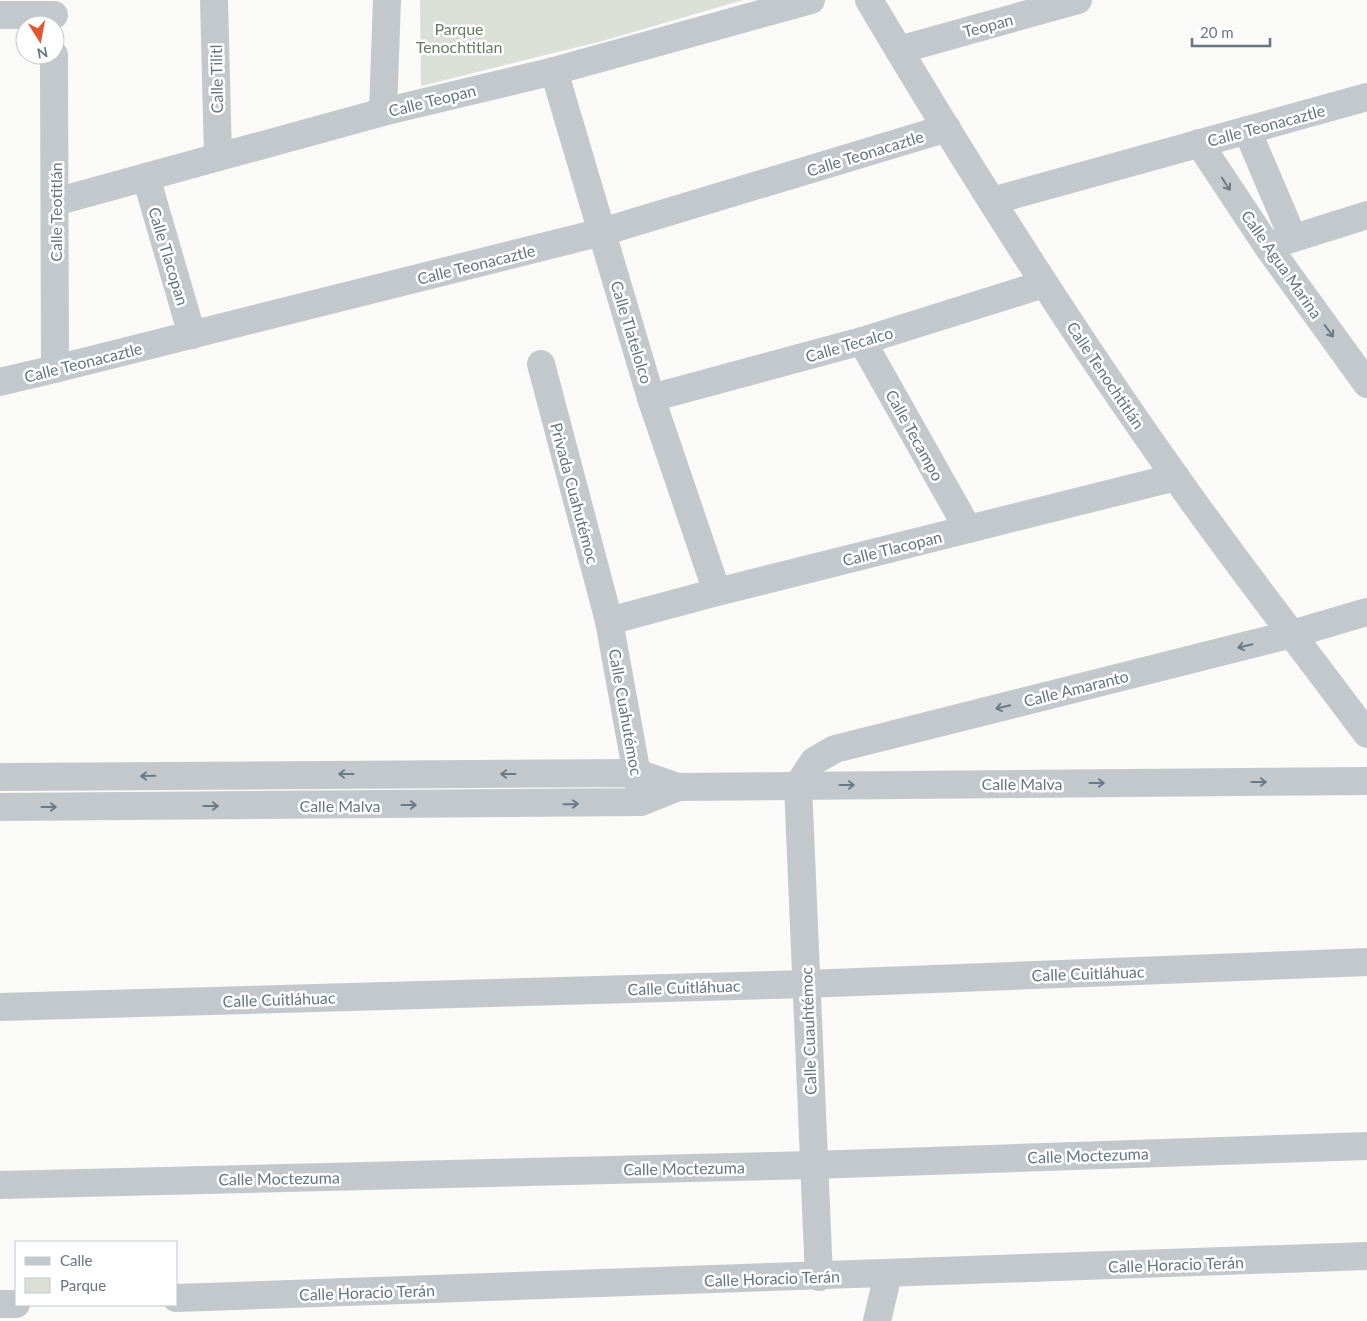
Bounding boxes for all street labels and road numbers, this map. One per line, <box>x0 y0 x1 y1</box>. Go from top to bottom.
street label: Teopan <box>961 9 1015 41</box>
street label: Calle Tilitl <box>206 45 226 113</box>
street label: Calle Teopan <box>386 80 478 120</box>
street label: Calle Teonacaztle <box>1205 100 1327 150</box>
street label: Calle Teonacaztle <box>804 126 926 180</box>
street label: Calle Teotitlán <box>46 162 65 262</box>
street label: Calle Tlacopan <box>145 205 193 307</box>
street label: Calle Agua Marina <box>1238 206 1326 322</box>
street label: Calle Teonacaztle <box>415 240 537 288</box>
street label: Calle Tlatelolco <box>607 278 657 386</box>
street label: Calle Tenochtitlán <box>1063 318 1149 432</box>
street label: Calle Tecalco <box>803 322 895 366</box>
street label: Calle Teonacaztle <box>22 338 144 386</box>
street label: Calle Tecampo <box>882 386 948 484</box>
street label: Privada Cuahutémoc <box>547 420 603 566</box>
street label: Calle Tlacopan <box>840 526 944 570</box>
street label: Calle Cuahutémoc <box>606 647 647 777</box>
street label: Calle Amaranto <box>1022 666 1130 710</box>
street label: Calle Malva <box>981 774 1063 793</box>
street label: Calle Malva <box>299 796 381 815</box>
street label: Calle Cuitláhuac <box>1031 962 1145 984</box>
street label: Calle Cuauhtémoc <box>796 966 820 1095</box>
street label: Calle Cuitláhuac <box>627 976 741 998</box>
street label: Calle Cuitláhuac <box>222 988 336 1010</box>
street label: Calle Moctezuma <box>1027 1143 1149 1167</box>
street label: Calle Moctezuma <box>623 1157 745 1179</box>
street label: Calle Moctezuma <box>218 1167 340 1189</box>
street label: Calle Horacio Terán <box>1108 1252 1244 1276</box>
street label: Calle Horacio Terán <box>704 1266 840 1290</box>
street label: Calle Horacio Terán <box>299 1280 435 1304</box>

